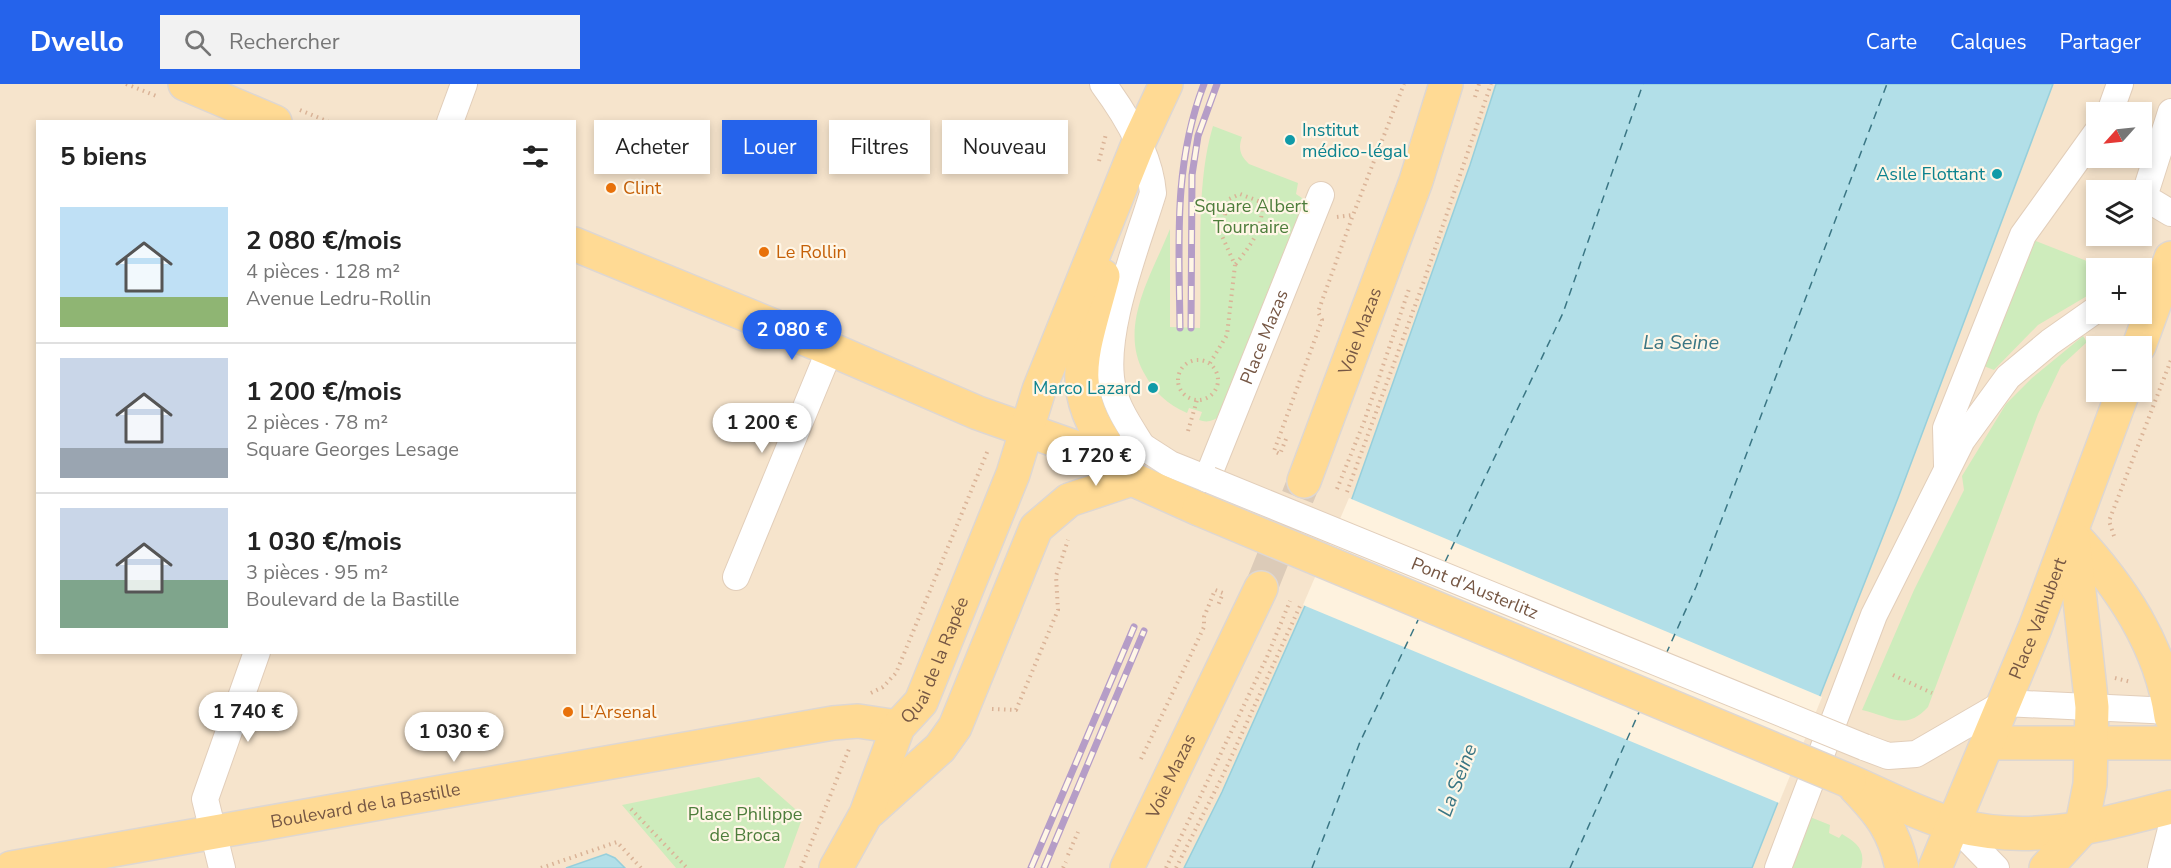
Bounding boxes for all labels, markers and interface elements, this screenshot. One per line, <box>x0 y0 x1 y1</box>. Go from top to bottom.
search box <box>160 15 580 69</box>
text: Dwello <box>30 23 124 61</box>
icon: search <box>181 26 214 59</box>
text: Rechercher <box>229 27 340 57</box>
text: Carte <box>1866 28 1917 56</box>
text: Calques <box>1950 28 2027 56</box>
text: Partager <box>2060 28 2141 56</box>
north arrow <box>2086 102 2152 168</box>
map controls <box>2086 102 2152 402</box>
place label: Institut médico-légal <box>1302 118 1409 163</box>
chip: Acheter <box>594 120 710 174</box>
chip: Louer <box>722 120 817 174</box>
chip: Filtres <box>829 120 930 174</box>
chip: Nouveau <box>942 120 1068 174</box>
marker: Institut médico-légal <box>1283 133 1297 147</box>
text: 5 biens <box>60 139 147 174</box>
icon: filters <box>519 140 552 173</box>
place label: Asile Flottant <box>1876 162 1986 186</box>
marker: Asile Flottant <box>1990 167 2004 181</box>
place label: Clint <box>623 176 662 200</box>
button: layers <box>2086 180 2152 246</box>
marker: Clint <box>604 181 618 195</box>
park label: Square Albert Tournaire <box>1194 194 1308 239</box>
text: 2 080 €/mois <box>246 223 402 258</box>
icon: home <box>108 231 180 303</box>
place label: Le Rollin <box>776 240 847 264</box>
marker: Le Rollin <box>757 245 771 259</box>
text: 4 pièces · 128 m² <box>246 258 400 285</box>
button: + <box>2086 258 2152 324</box>
street label: Voie Mazas <box>1332 284 1387 379</box>
text: Avenue Ledru-Rollin <box>246 285 431 312</box>
street label: Place Mazas <box>1234 286 1294 388</box>
pin: 2 080 € <box>737 310 847 361</box>
text: 2 080 € <box>757 316 827 343</box>
water label: La Seine <box>1643 329 1719 356</box>
button: − <box>2086 336 2152 402</box>
text: 1 200 €/mois <box>246 374 402 409</box>
place label: Marco Lazard <box>1033 376 1141 400</box>
marker: Marco Lazard <box>1146 381 1160 395</box>
icon: home <box>108 382 180 454</box>
pin: 1 200 € <box>707 403 817 454</box>
text: 2 pièces · 78 m² <box>246 409 388 436</box>
text: 1 200 € <box>727 409 797 436</box>
text: Square Georges Lesage <box>246 436 459 463</box>
pin: 1 720 € <box>1041 436 1151 487</box>
text: 1 720 € <box>1061 442 1131 469</box>
text: 1 030 €/mois <box>246 524 402 559</box>
icon: home <box>108 532 180 604</box>
street label: Pont d'Austerlitz <box>1408 551 1542 625</box>
street label: Place Valhubert <box>2003 554 2072 683</box>
text: 3 pièces · 95 m² <box>246 559 388 586</box>
text: Boulevard de la Bastille <box>246 586 459 613</box>
street label: Quai de la Rapée <box>895 593 974 729</box>
pin: 1 740 € <box>193 692 303 743</box>
text: 1 740 € <box>213 698 283 725</box>
place label: L'Arsenal <box>580 700 657 724</box>
marker: L'Arsenal <box>561 705 575 719</box>
pin: 1 030 € <box>399 712 509 763</box>
text: 1 030 € <box>419 718 489 745</box>
street label: Voie Mazas <box>1140 730 1202 823</box>
water label: La Seine <box>1431 739 1484 821</box>
street label: Boulevard de la Bastille <box>269 777 462 834</box>
park label: Place Philippe de Broca <box>688 802 802 847</box>

